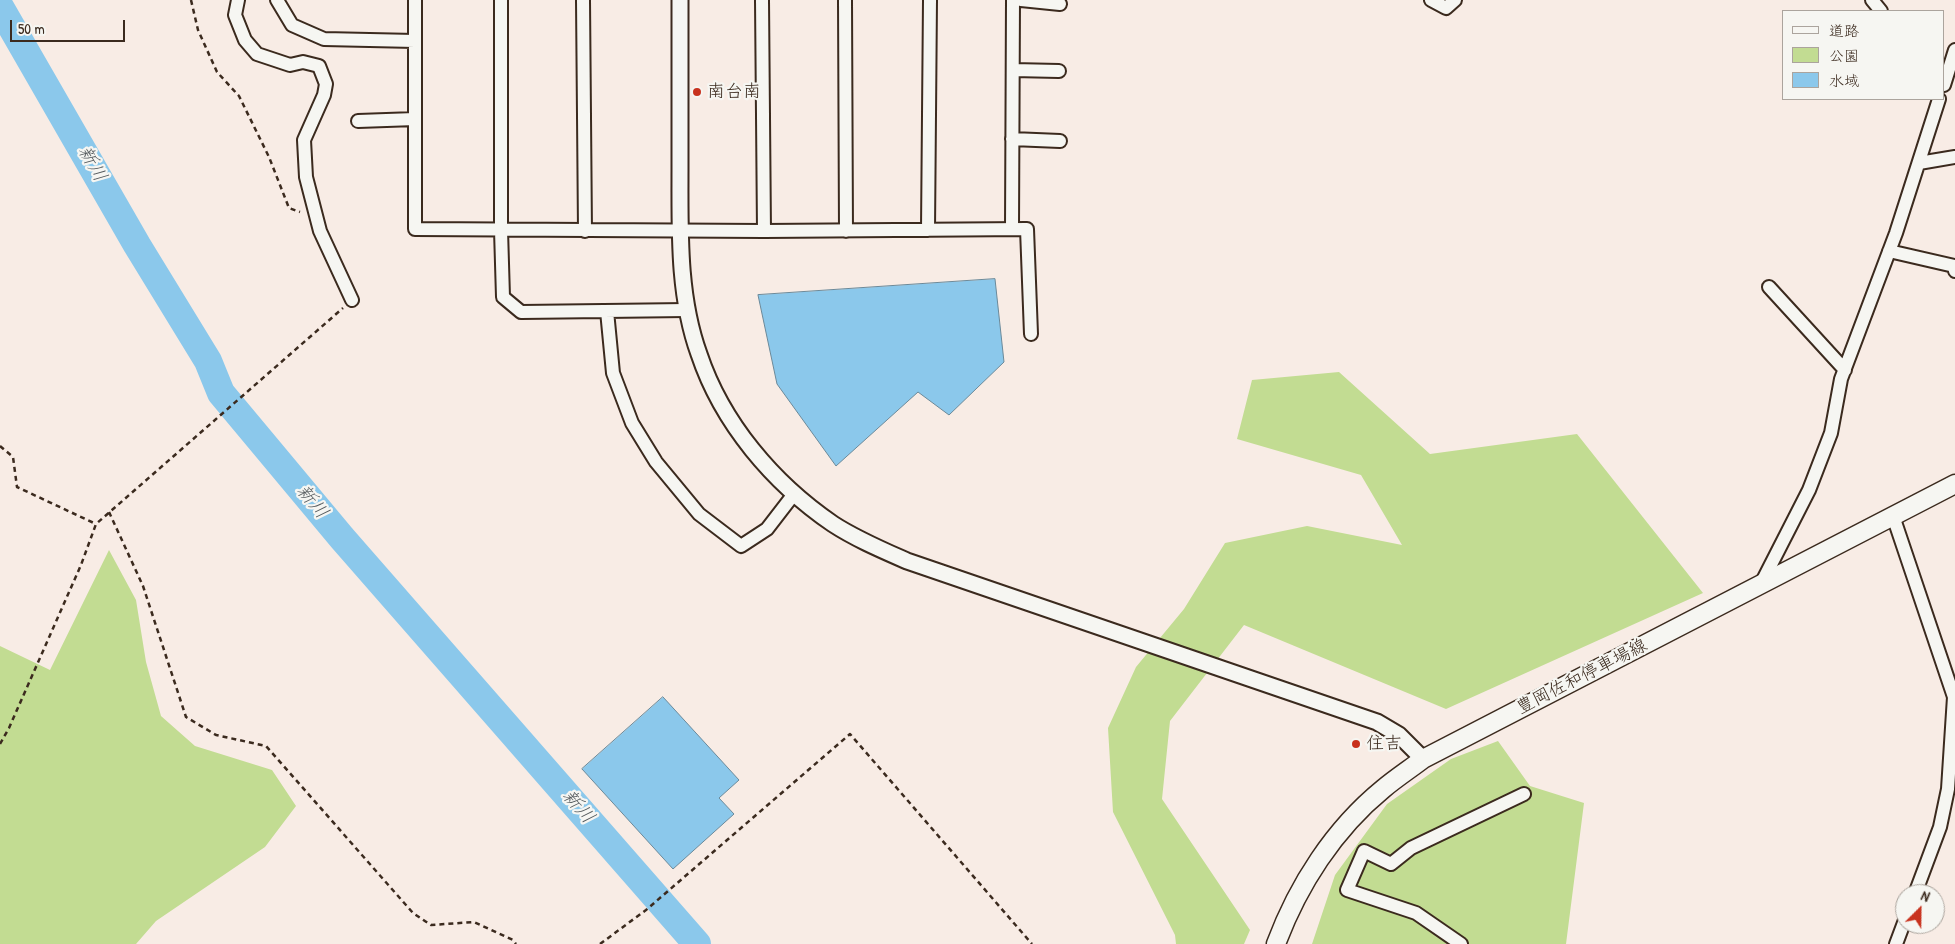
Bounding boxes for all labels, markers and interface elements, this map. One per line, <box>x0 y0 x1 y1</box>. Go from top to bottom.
scale bar <box>12 10 128 42</box>
legend <box>1782 10 1945 100</box>
text: 50 m <box>18 18 45 39</box>
text: 道路 <box>1829 20 1859 41</box>
text: 公園 <box>1829 45 1859 66</box>
text: 水域 <box>1829 70 1859 91</box>
place label: 南台南 <box>707 81 761 103</box>
marker: 南台南 <box>691 86 703 98</box>
water label: 新川 <box>73 142 111 186</box>
water label: 新川 <box>291 480 333 524</box>
street label: 豊岡佐和停車場線 <box>1513 635 1651 719</box>
place label: 住吉 <box>1366 733 1402 755</box>
marker: 住吉 <box>1350 738 1362 750</box>
water label: 新川 <box>557 785 599 829</box>
north arrow <box>1895 884 1945 934</box>
text: N <box>1919 885 1933 906</box>

